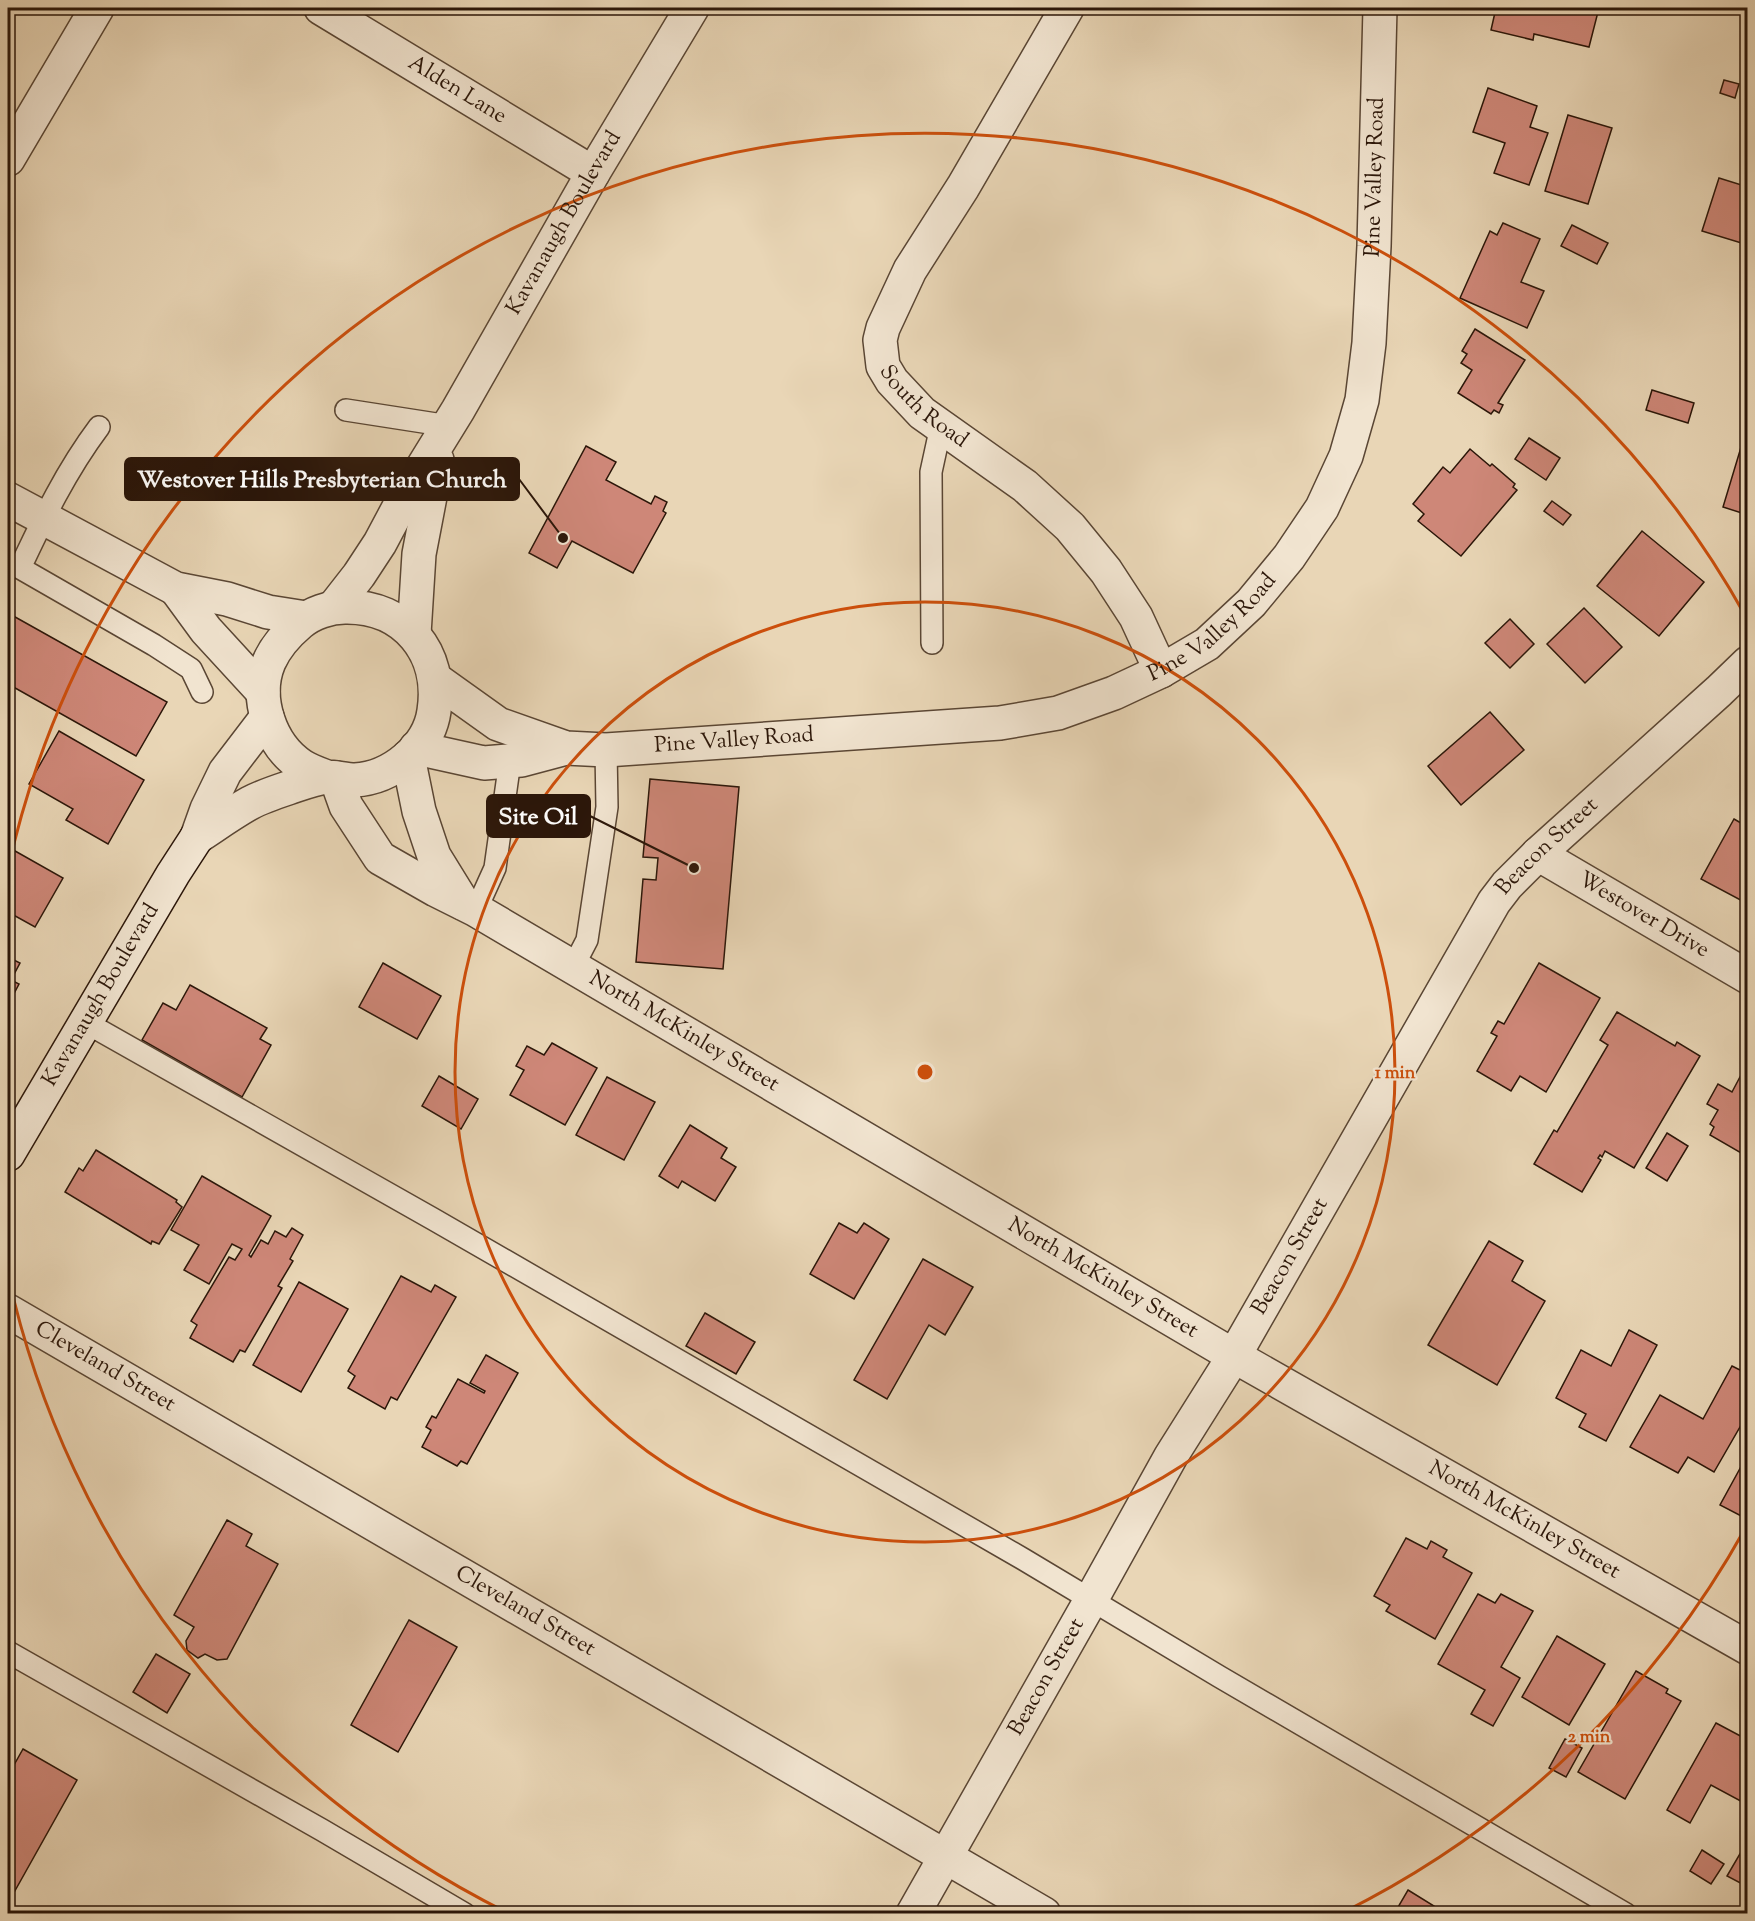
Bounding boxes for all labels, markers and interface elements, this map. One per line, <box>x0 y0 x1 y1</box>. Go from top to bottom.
street label: Alden Lane <box>401 48 512 133</box>
street label: Pine Valley Road <box>1357 97 1394 258</box>
street label: Kavanaugh Boulevard <box>499 125 630 322</box>
street label: South Road <box>870 359 974 457</box>
callout: Westover Hills Presbyterian Church <box>125 458 519 500</box>
text: Westover Hills Presbyterian Church <box>137 464 508 498</box>
street label: Pine Valley Road <box>1143 567 1285 691</box>
street label: Pine Valley Road <box>653 720 815 763</box>
street label: Beacon Street <box>1488 790 1606 902</box>
callout: Site Oil <box>487 795 590 837</box>
text: Site Oil <box>498 801 578 835</box>
street label: Westover Drive <box>1572 865 1715 967</box>
street label: Kavanaugh Boulevard <box>35 898 168 1093</box>
street label: North McKinley Street <box>582 964 785 1101</box>
text: 1 min <box>1375 1061 1416 1087</box>
centre of rings <box>915 1062 935 1082</box>
street label: Beacon Street <box>1244 1192 1337 1322</box>
street label: North McKinley Street <box>1001 1210 1204 1347</box>
street label: Cleveland Street <box>29 1314 181 1421</box>
street label: North McKinley Street <box>1422 1453 1626 1588</box>
street label: Cleveland Street <box>449 1558 601 1666</box>
street label: Beacon Street <box>1001 1612 1093 1742</box>
text: 2 min <box>1568 1725 1611 1751</box>

